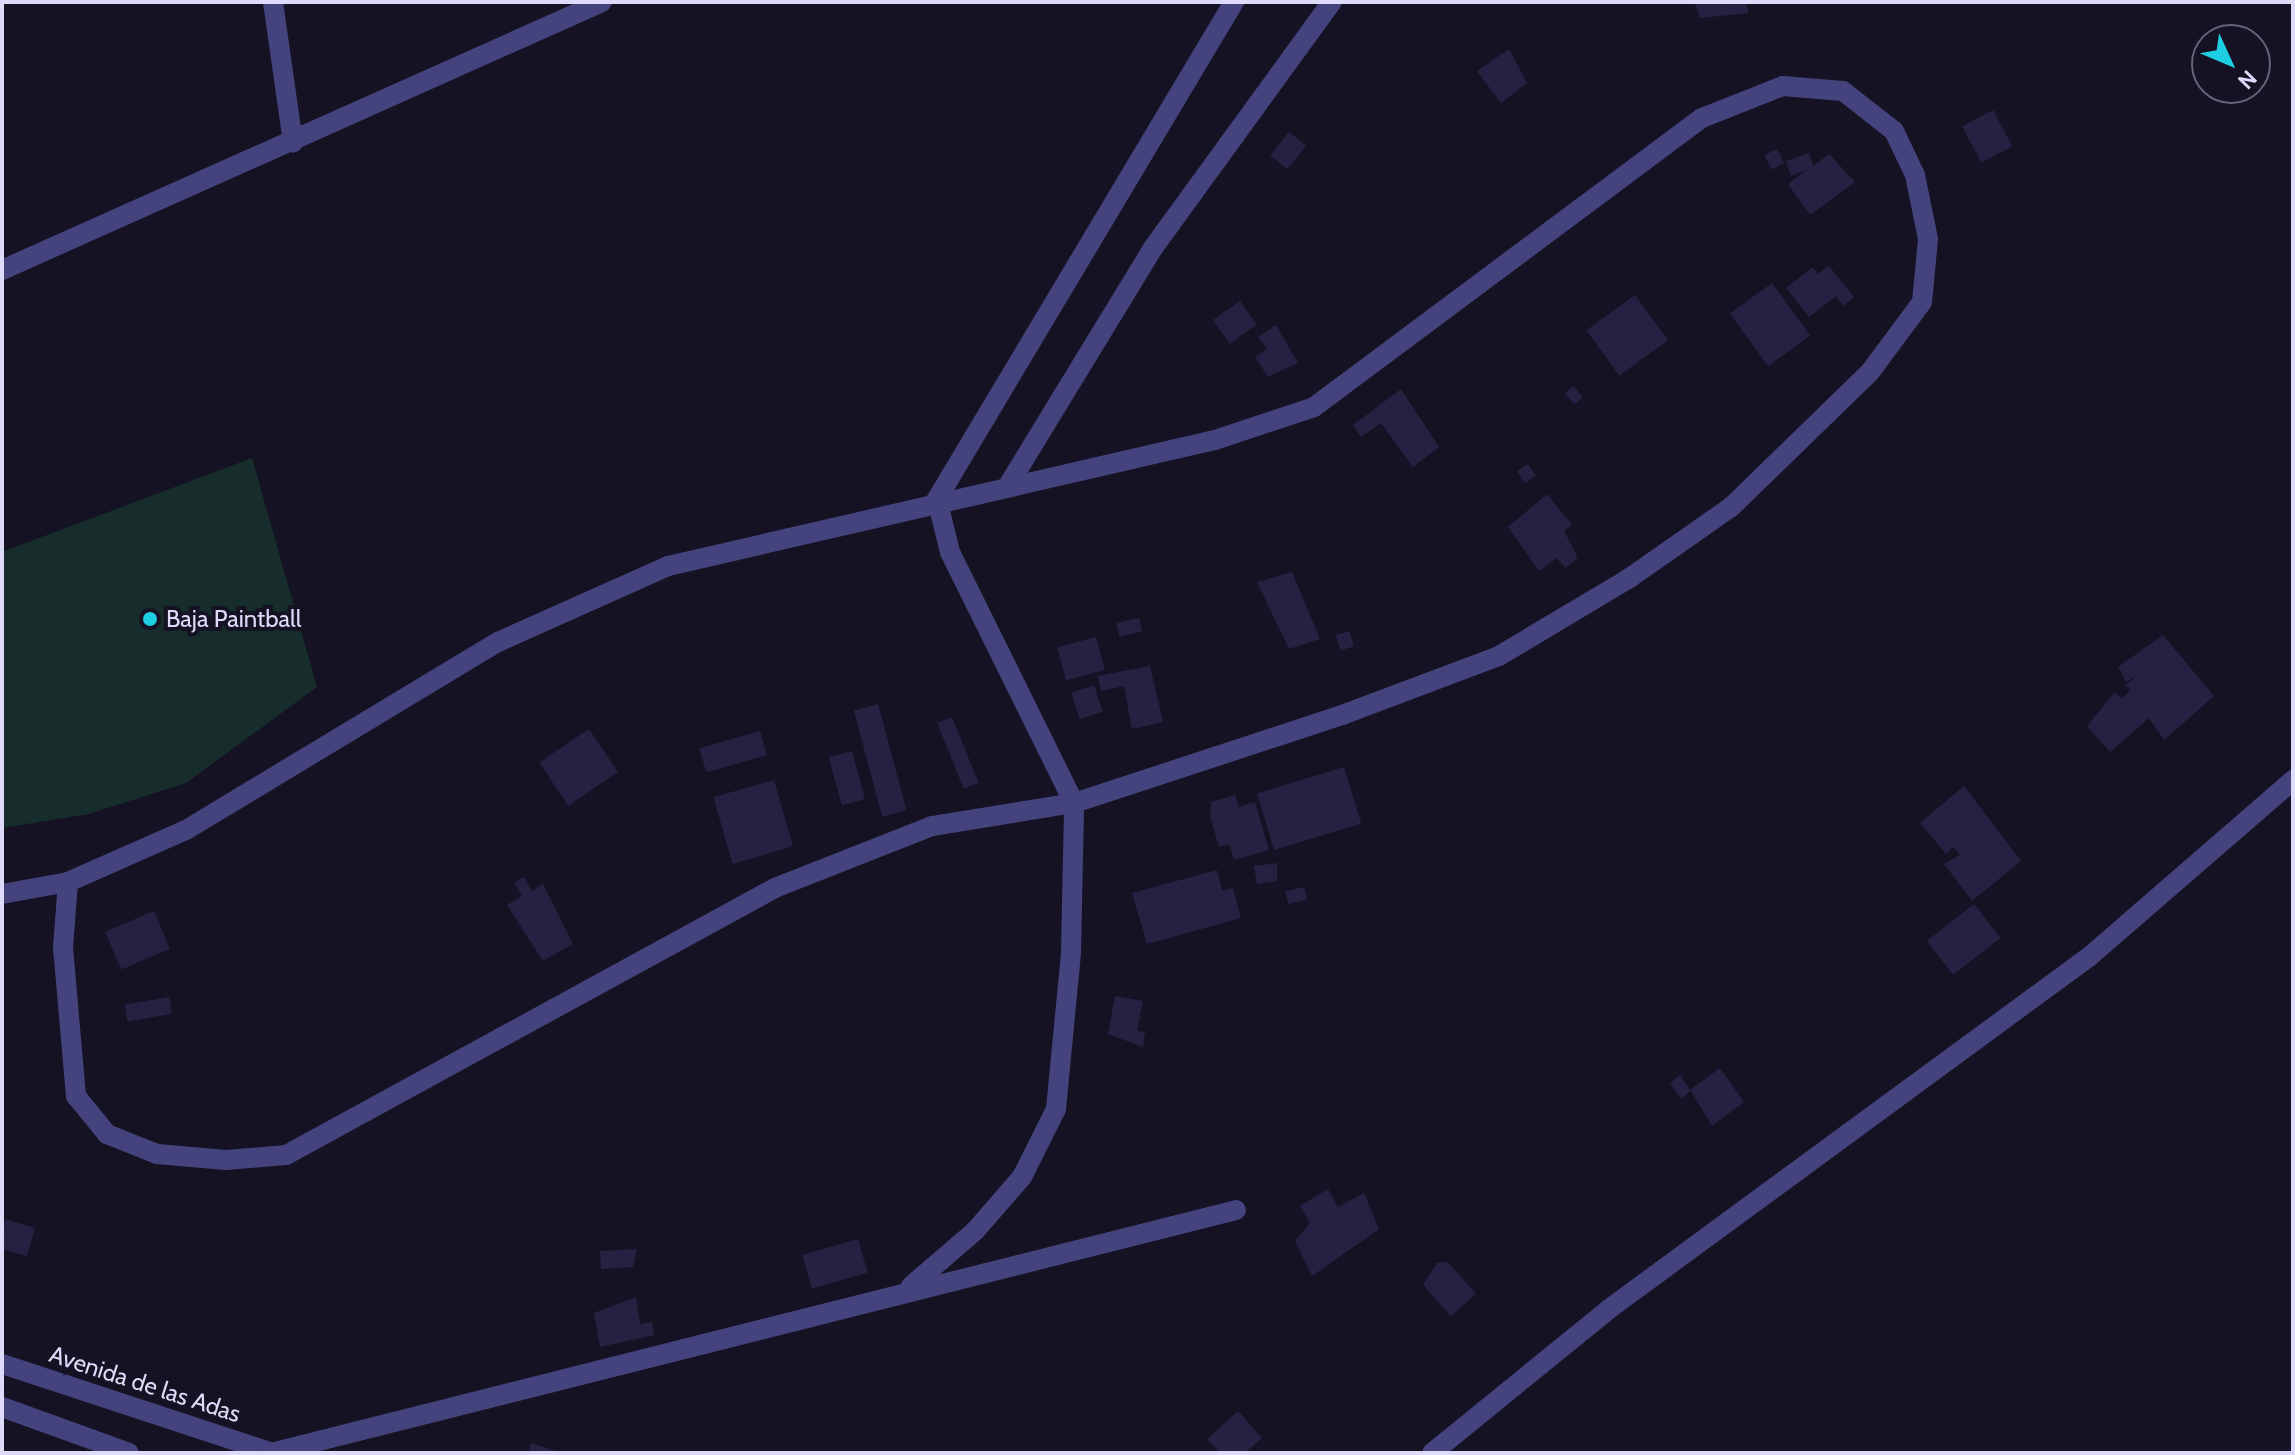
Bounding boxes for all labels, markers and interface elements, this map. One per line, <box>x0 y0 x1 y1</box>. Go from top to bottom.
north arrow <box>2191 24 2271 104</box>
text: N <box>2232 65 2262 95</box>
place label: Baja Paintball <box>166 605 301 633</box>
marker: Baja Paintball <box>141 610 159 628</box>
street label: Avenida de las Adas <box>46 1339 244 1429</box>

